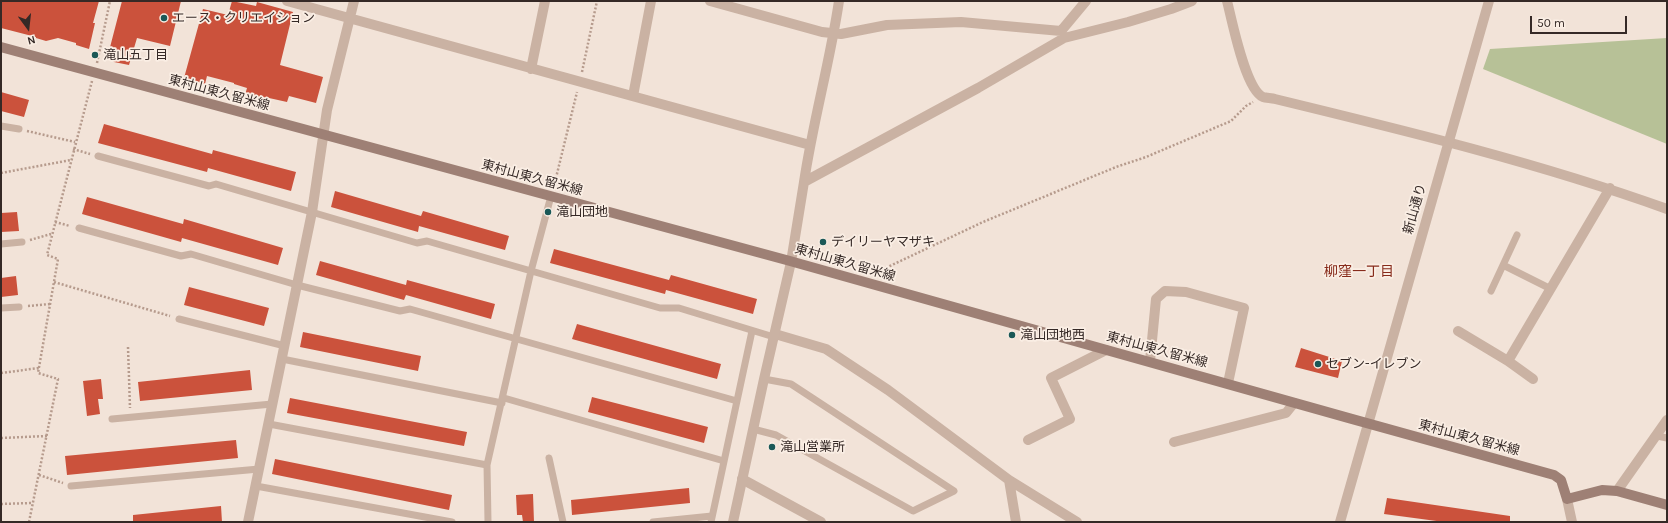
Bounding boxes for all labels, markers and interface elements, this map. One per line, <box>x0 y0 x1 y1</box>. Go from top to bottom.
north arrow <box>8 8 48 48</box>
scale bar <box>1532 8 1629 34</box>
place label: エース・クリエイション <box>172 10 315 26</box>
marker: エース・クリエイション <box>159 13 169 23</box>
text: 50 m <box>1537 16 1565 30</box>
text: N <box>26 33 37 47</box>
place label: 滝山五丁目 <box>103 47 168 63</box>
marker: 滝山五丁目 <box>90 50 100 60</box>
street label: 東村山東久留米線 <box>167 72 271 114</box>
street label: 東村山東久留米線 <box>480 157 584 199</box>
street label: 新山通り <box>1400 182 1430 236</box>
place label: 滝山団地 <box>556 204 608 220</box>
marker: 滝山団地 <box>543 207 553 217</box>
place label: デイリーヤマザキ <box>831 234 935 250</box>
marker: デイリーヤマザキ <box>818 237 828 247</box>
street label: 東村山東久留米線 <box>793 241 897 285</box>
district label: 柳窪一丁目 <box>1324 264 1394 280</box>
place label: 滝山団地西 <box>1020 327 1085 343</box>
street label: 東村山東久留米線 <box>1105 329 1209 371</box>
marker: 滝山団地西 <box>1007 330 1017 340</box>
place label: セブン-イレブン <box>1326 356 1422 372</box>
marker: セブン-イレブン <box>1313 359 1323 369</box>
street label: 東村山東久留米線 <box>1417 417 1521 459</box>
place label: 滝山営業所 <box>780 439 845 455</box>
marker: 滝山営業所 <box>767 442 777 452</box>

